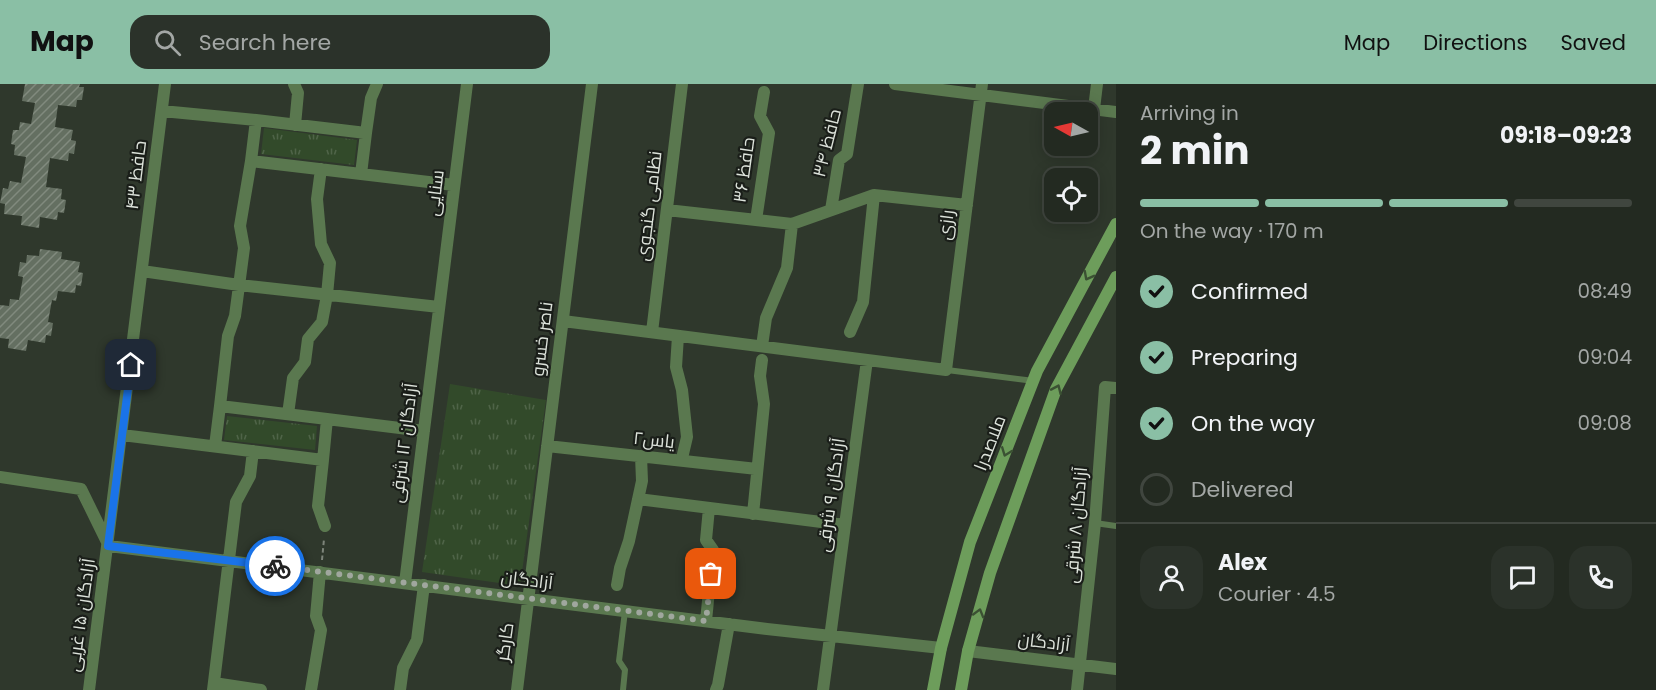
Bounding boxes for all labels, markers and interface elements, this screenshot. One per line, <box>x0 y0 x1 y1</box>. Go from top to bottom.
search box <box>130 15 550 69</box>
text: Map <box>30 22 94 61</box>
icon: search <box>151 26 184 59</box>
text: Search here <box>199 27 331 58</box>
text: Map <box>1344 28 1390 57</box>
text: Directions <box>1423 28 1527 57</box>
text: Saved <box>1560 28 1626 57</box>
text: Arriving in <box>1140 99 1239 127</box>
north arrow <box>1044 102 1098 156</box>
map controls <box>1044 102 1098 222</box>
street label: حافظ ۳۴ <box>806 106 847 180</box>
text: 09:18–09:23 <box>1500 120 1632 151</box>
text: 2 min <box>1140 123 1250 178</box>
street label: حافظ ۳۶ <box>727 135 760 204</box>
street label: حافظ ۴۳ <box>119 139 152 211</box>
street label: نظامی گنجوی <box>629 149 668 262</box>
street label: سنایی <box>419 168 450 217</box>
button: locate <box>1044 168 1098 222</box>
street label: رازی <box>931 208 960 242</box>
text: On the way · 170 m <box>1140 217 1324 245</box>
one-way arrow <box>1084 270 1095 280</box>
icon: check <box>1140 275 1173 308</box>
text: Confirmed <box>1191 276 1308 307</box>
text: 08:49 <box>1577 277 1632 305</box>
street label: ناصر خسرو <box>525 300 558 378</box>
pin <box>105 339 156 390</box>
icon: check <box>1140 341 1173 374</box>
text: Preparing <box>1191 342 1298 373</box>
text: 09:04 <box>1577 343 1632 371</box>
icon: home <box>114 348 147 381</box>
street label: آزادگان ۱۲ شرقی <box>384 381 423 504</box>
one-way arrow <box>1050 384 1062 395</box>
icon: check <box>1140 407 1173 440</box>
text: On the way <box>1191 408 1315 439</box>
text: 09:08 <box>1577 409 1632 437</box>
street label: ملاصدرا <box>968 411 1012 474</box>
street label: یاس۲ <box>632 425 676 454</box>
street label: آزادگان ۹ شرقی <box>810 436 851 553</box>
one-way arrow <box>1000 446 1013 457</box>
street label: آزادگان ۸ شرقی <box>1058 466 1093 584</box>
text: Delivered <box>1191 474 1294 505</box>
courier <box>245 536 305 596</box>
button: person <box>1140 546 1203 609</box>
button: chat <box>1491 546 1554 609</box>
button: phone <box>1569 546 1632 609</box>
text: Alex <box>1218 547 1267 578</box>
pin <box>685 548 736 599</box>
icon: bike <box>259 550 292 583</box>
street label: آزادگان ۱۵ غربی <box>60 556 101 673</box>
icon: bag <box>694 557 727 590</box>
street label: آزادگان <box>499 564 555 595</box>
text: Courier · 4.5 <box>1218 580 1336 608</box>
one-way arrow <box>972 608 984 619</box>
street label: کارگر <box>489 621 520 664</box>
street label: آزادگان <box>1016 626 1072 657</box>

